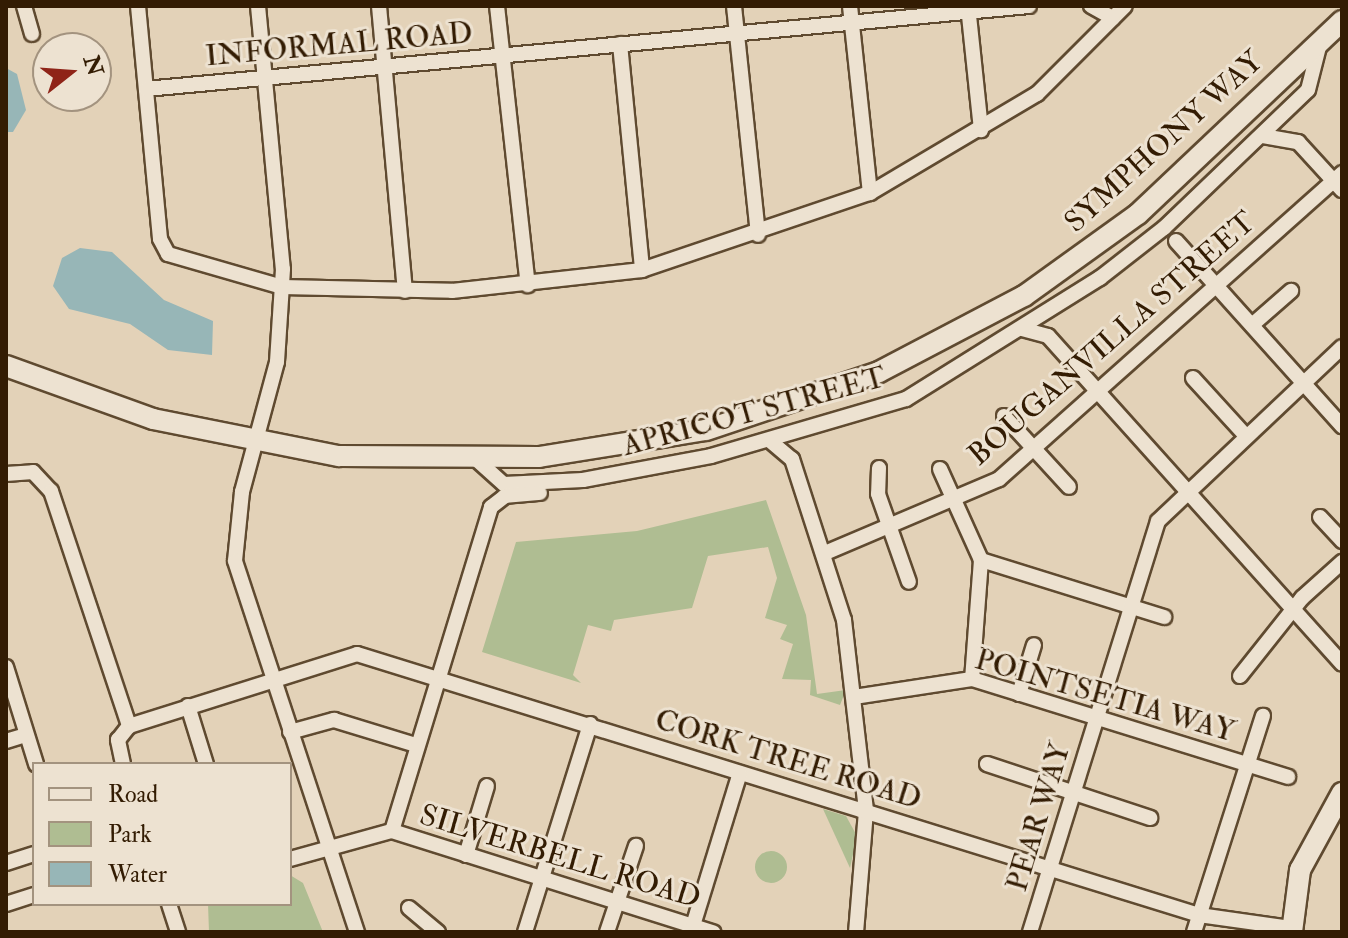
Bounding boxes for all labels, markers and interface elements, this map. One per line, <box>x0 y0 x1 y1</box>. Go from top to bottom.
street label: INFORMAL ROAD <box>204 15 474 75</box>
north arrow <box>32 32 112 112</box>
street label: SYMPHONY WAY <box>1058 44 1270 240</box>
text: N <box>77 52 109 79</box>
street label: BOUGANVILLA STREET <box>961 205 1263 473</box>
street label: APRICOT STREET <box>619 360 889 464</box>
street label: POINTSETIA WAY <box>971 642 1239 750</box>
street label: CORK TREE ROAD <box>651 702 925 818</box>
street label: PEAR WAY <box>999 738 1079 896</box>
legend <box>32 762 292 906</box>
text: Road <box>108 779 158 810</box>
street label: SILVERBELL ROAD <box>415 797 705 917</box>
text: Park <box>108 819 152 850</box>
text: Water <box>108 859 167 890</box>

